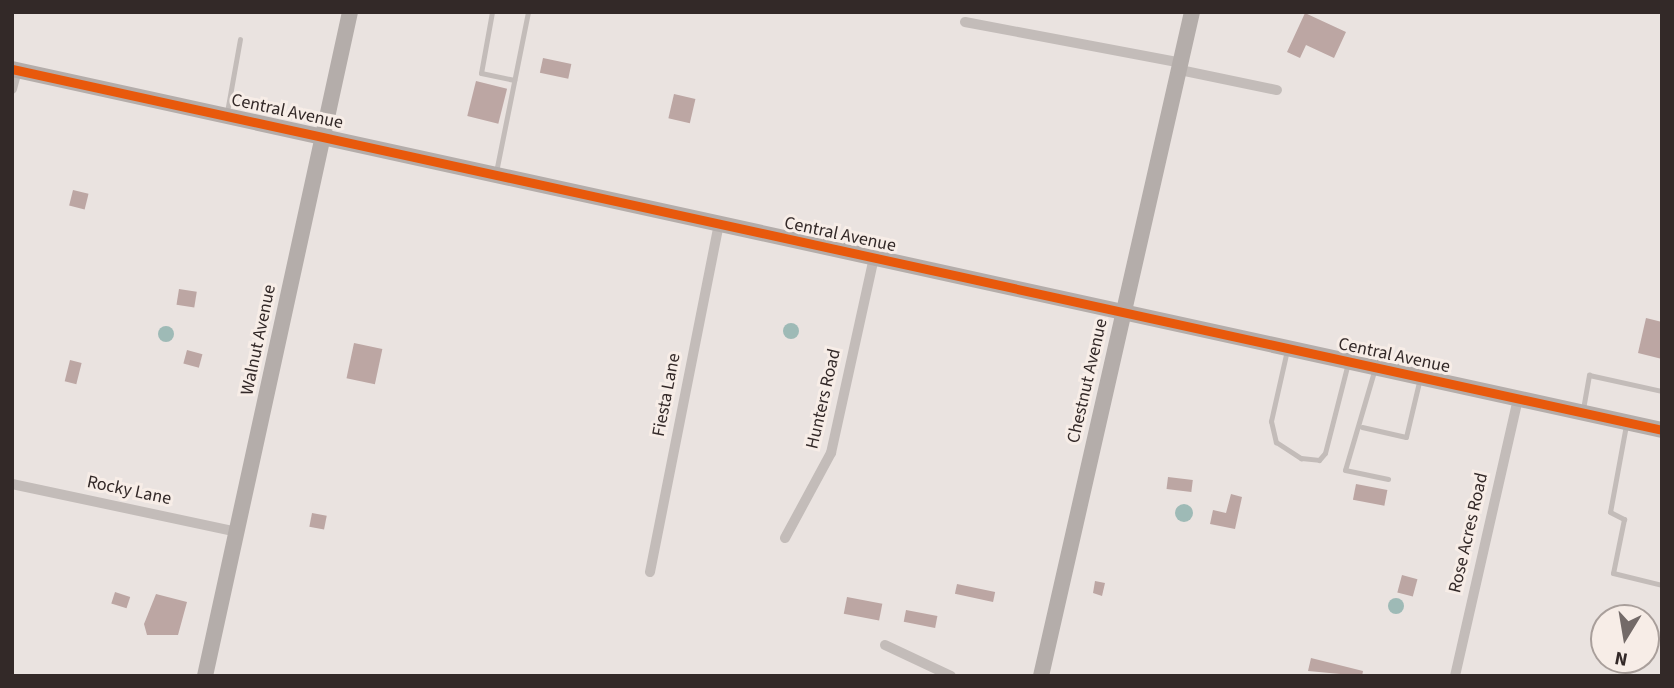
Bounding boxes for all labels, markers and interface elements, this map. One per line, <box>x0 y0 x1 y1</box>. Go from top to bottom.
street label: Central Avenue <box>229 90 345 134</box>
street label: Central Avenue <box>782 213 898 257</box>
street label: Walnut Avenue <box>237 283 281 397</box>
street label: Chestnut Avenue <box>1063 317 1113 445</box>
street label: Central Avenue <box>1336 334 1452 378</box>
street label: Hunters Road <box>802 347 846 451</box>
street label: Fiesta Lane <box>648 352 686 438</box>
street label: Rose Acres Road <box>1445 471 1493 595</box>
street label: Rocky Lane <box>85 472 173 510</box>
north arrow <box>1590 604 1660 674</box>
text: N <box>1613 644 1630 673</box>

